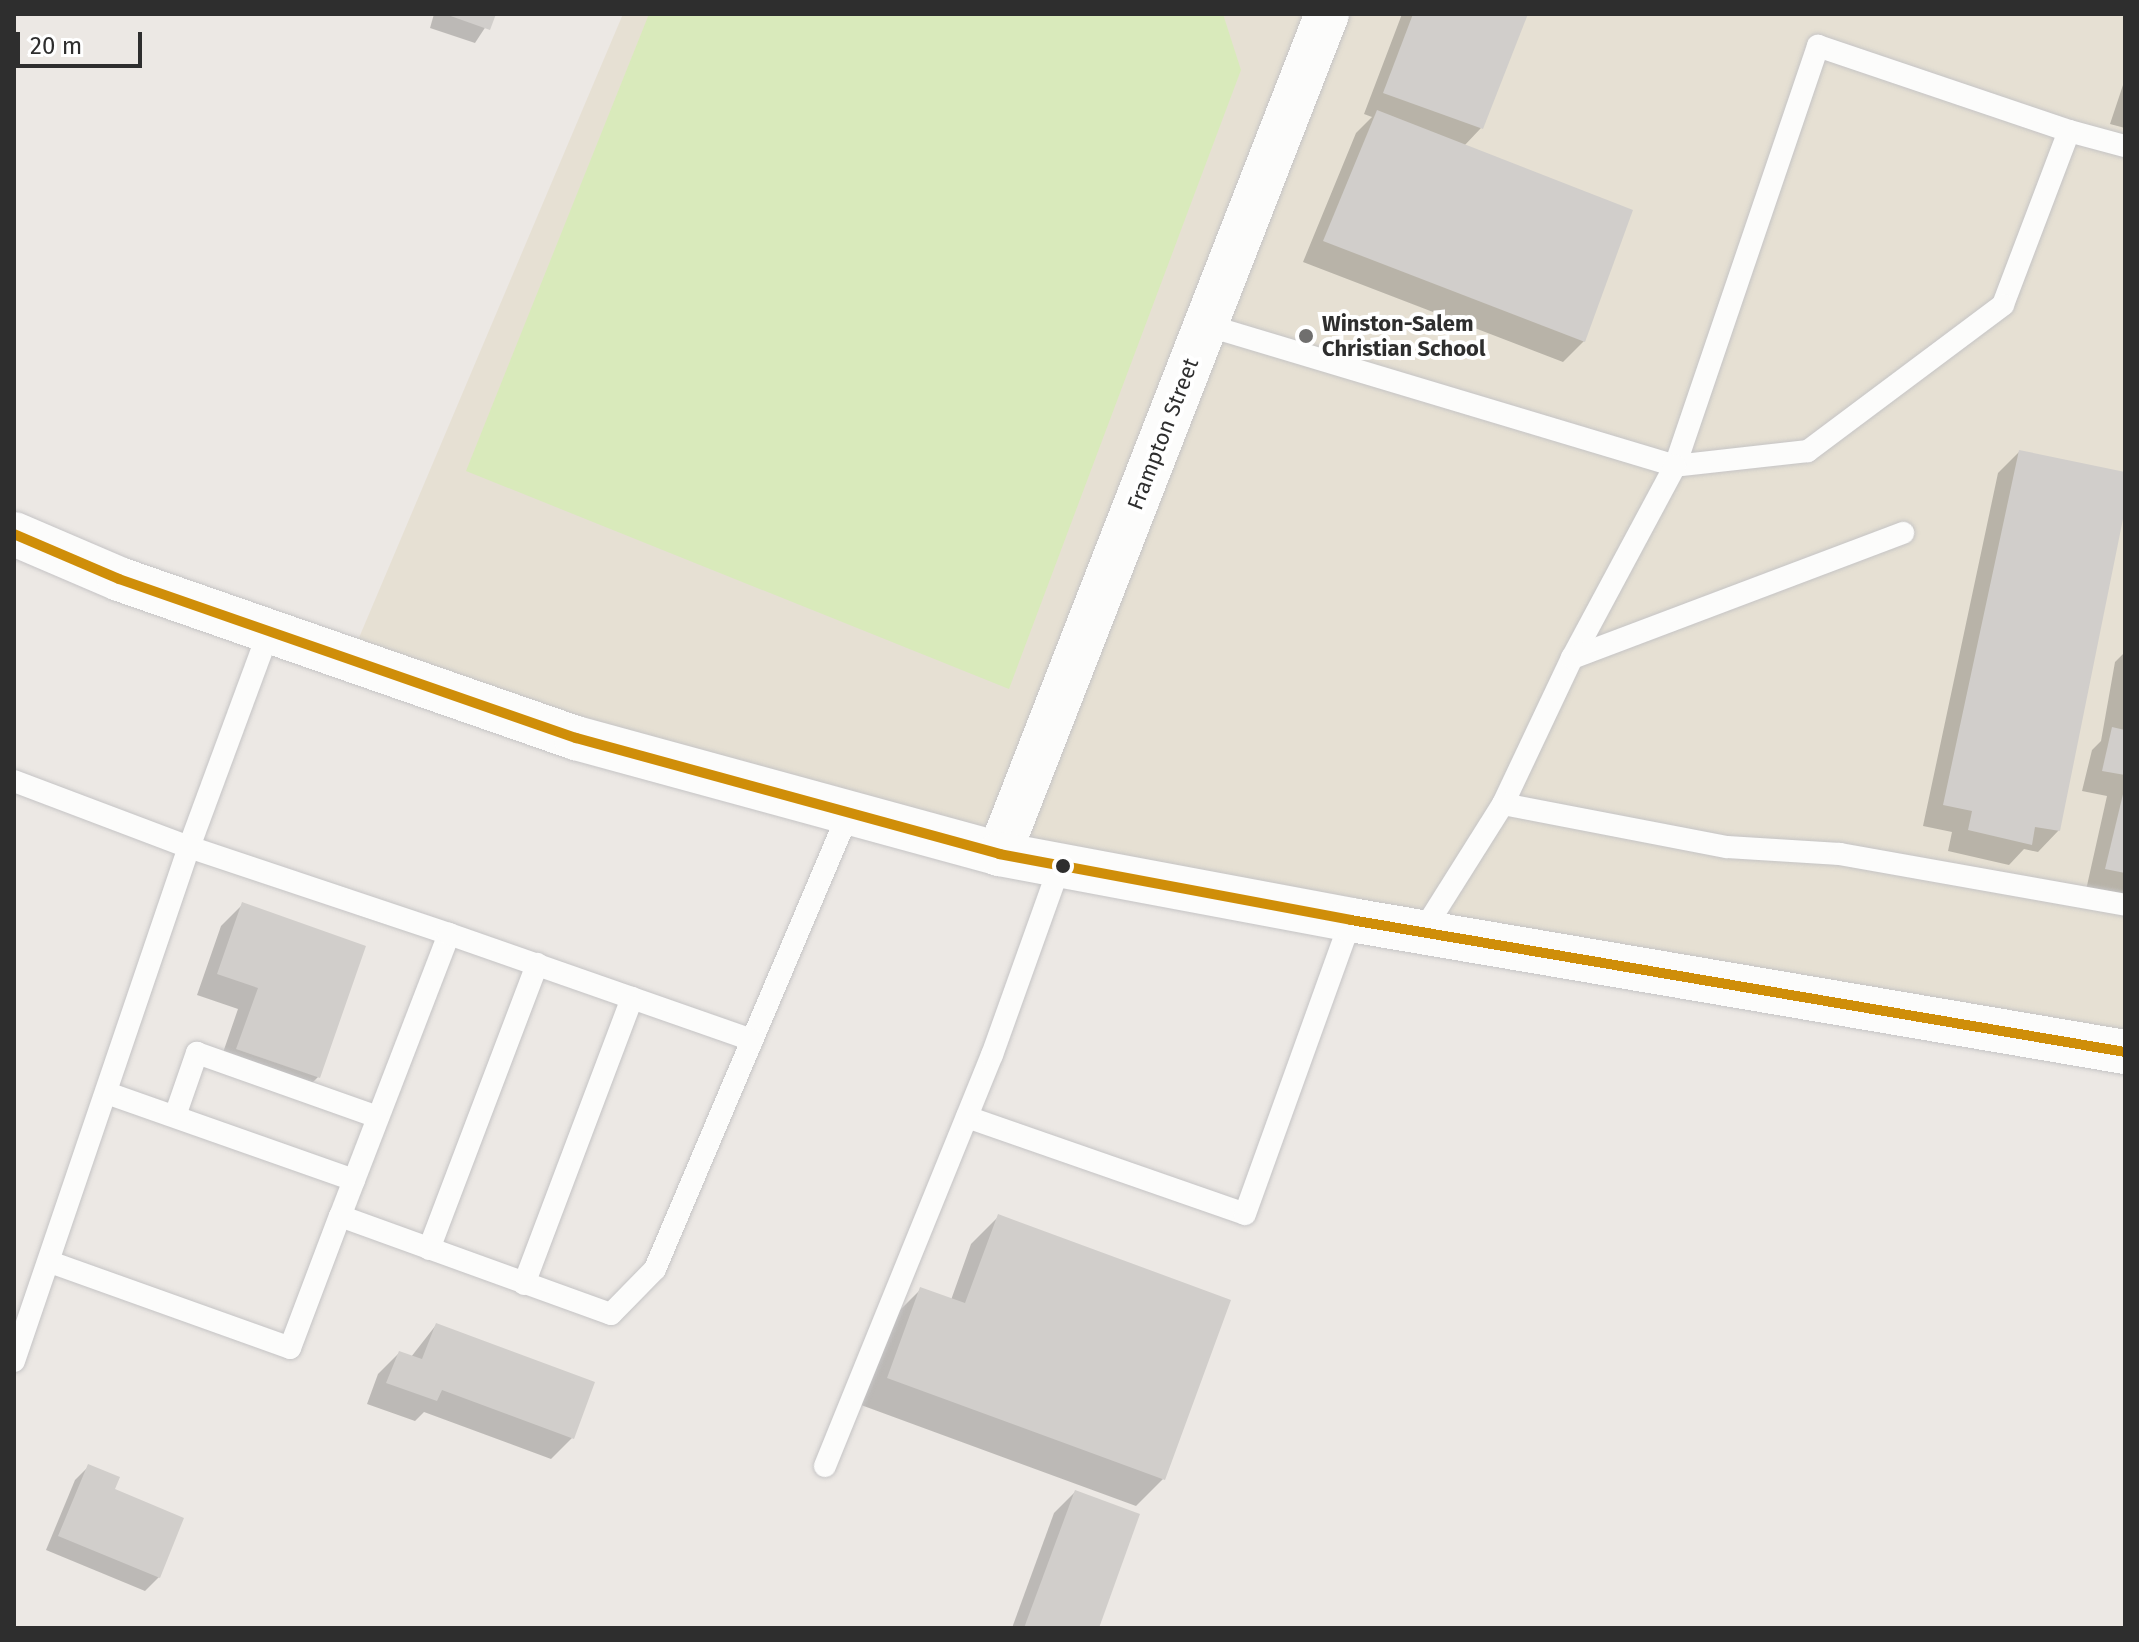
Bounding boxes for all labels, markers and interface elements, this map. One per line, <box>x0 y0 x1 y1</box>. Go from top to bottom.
scale bar <box>20 16 146 66</box>
text: 20 m <box>30 32 82 60</box>
place label: Winston-Salem Christian School <box>1322 310 1485 362</box>
marker: Winston-Salem Christian School <box>1297 327 1315 345</box>
street label: Frampton Street <box>1122 354 1204 514</box>
unlabelled marker <box>1055 858 1071 874</box>

